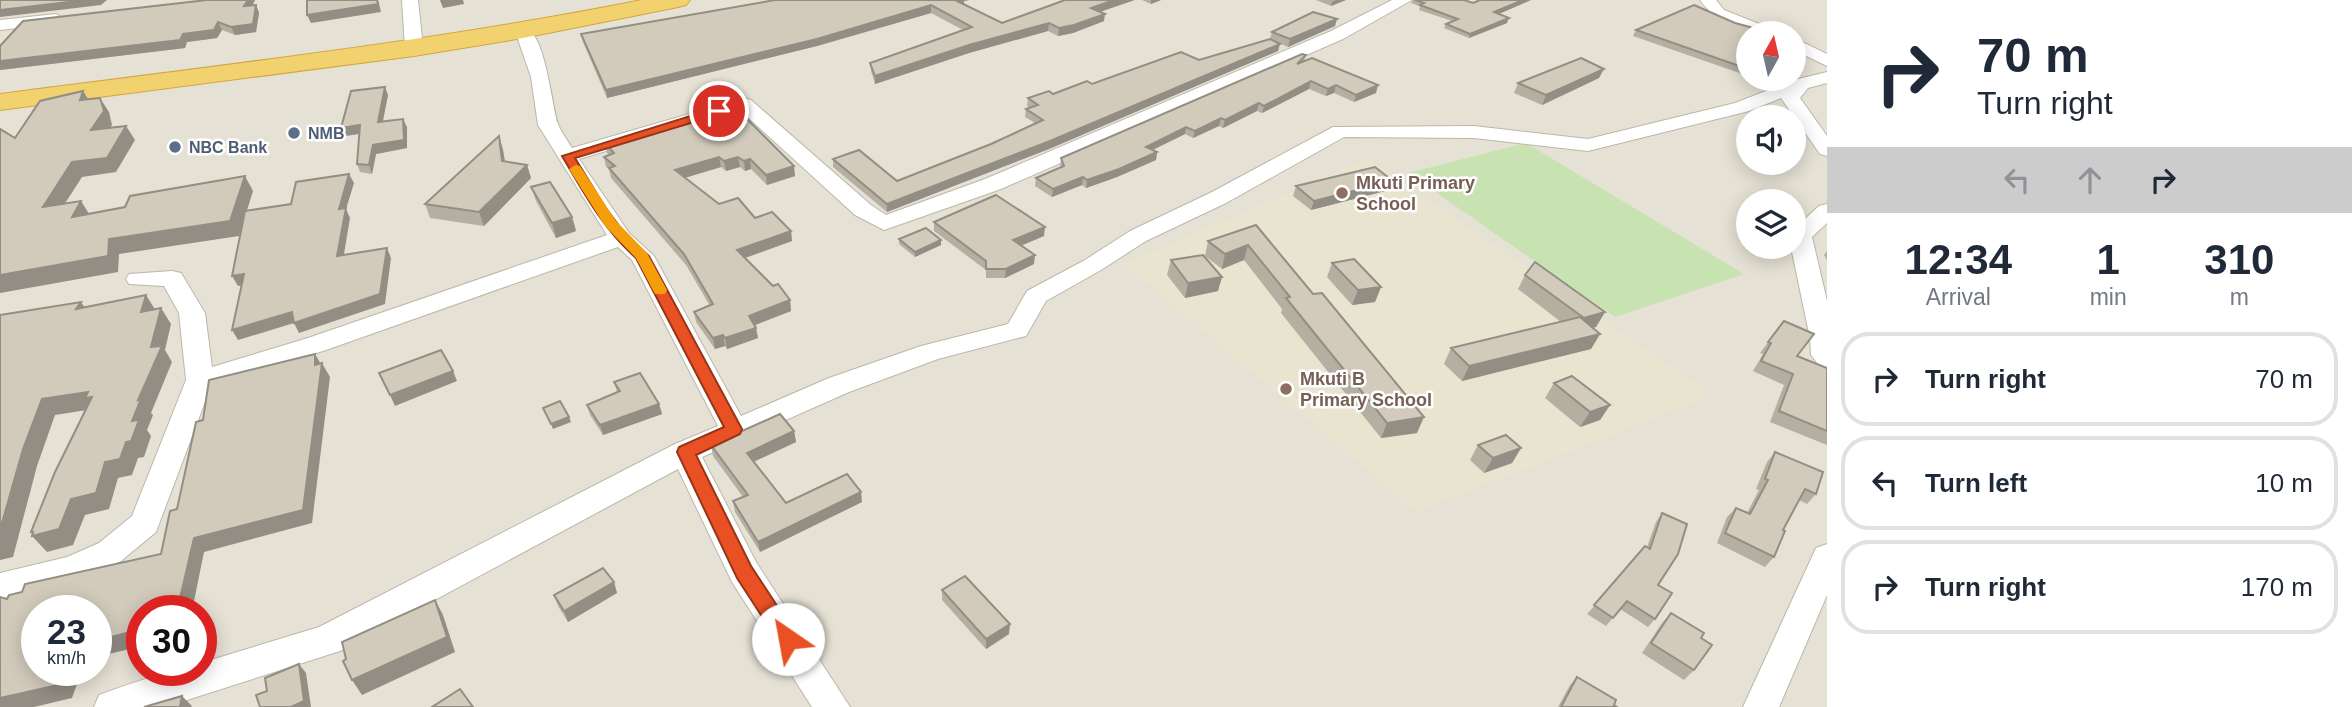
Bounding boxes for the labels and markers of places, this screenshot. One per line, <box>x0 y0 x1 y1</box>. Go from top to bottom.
pin <box>689 81 749 141</box>
marker: NMB <box>286 125 302 141</box>
place label: NMB <box>308 125 344 142</box>
marker: NBC Bank <box>167 139 183 155</box>
place label: NBC Bank <box>189 139 267 156</box>
place label: Mkuti Primary School <box>1356 173 1475 214</box>
marker: Mkuti Primary School <box>1334 185 1350 201</box>
place label: Mkuti B Primary School <box>1300 369 1432 410</box>
marker: Mkuti B Primary School <box>1278 381 1294 397</box>

